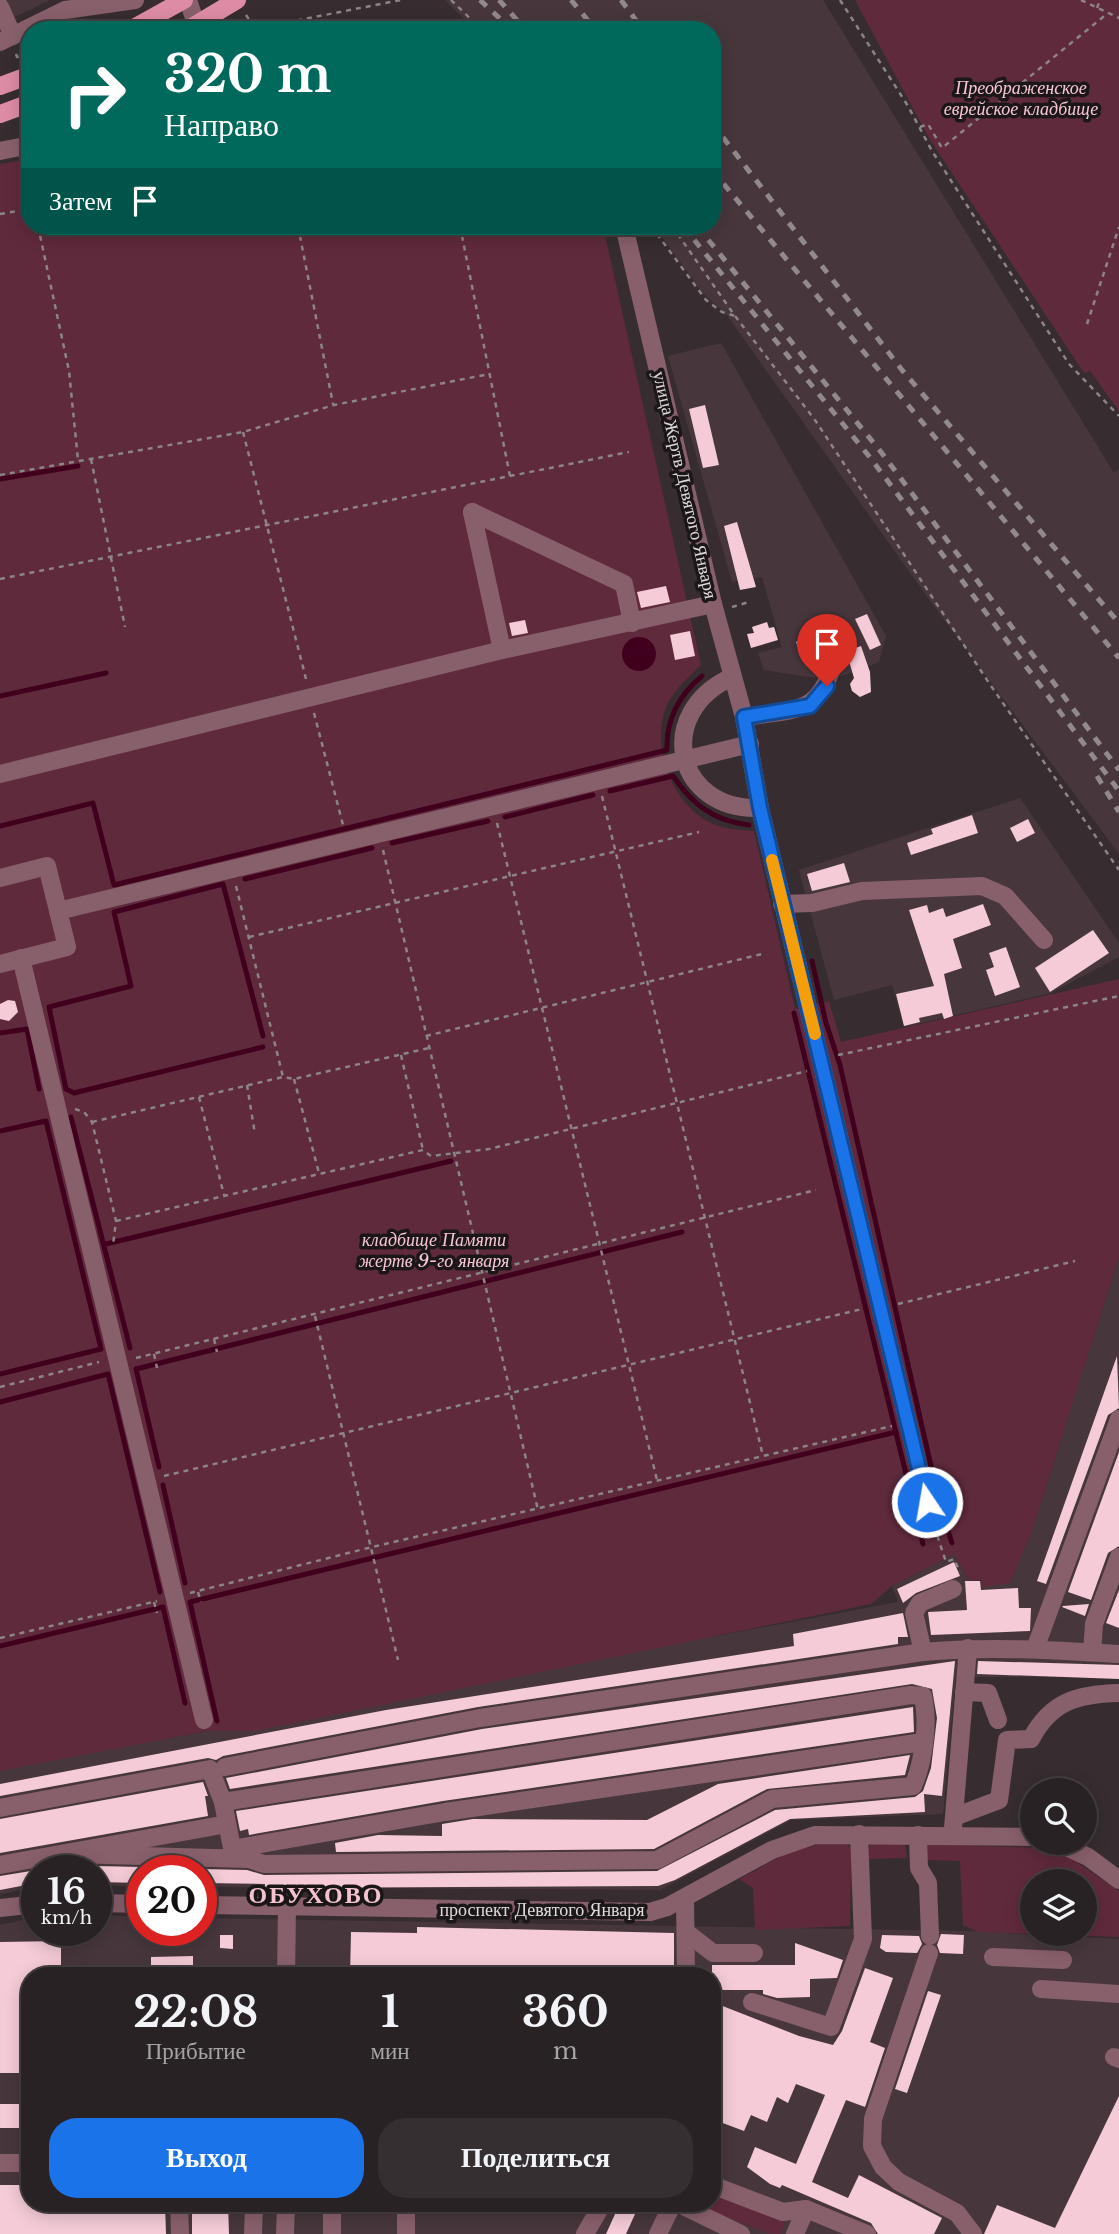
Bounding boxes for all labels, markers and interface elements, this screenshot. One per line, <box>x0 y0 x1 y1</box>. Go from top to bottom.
text: 320 m <box>164 44 331 105</box>
icon: right <box>49 49 140 140</box>
park label: Преображенское еврейское кладбище <box>944 77 1098 120</box>
text: Направо <box>164 105 279 145</box>
icon: arrive <box>126 182 164 220</box>
text: Затем <box>49 185 112 217</box>
street label: улица Жертв Девятого Января <box>648 369 722 601</box>
pin <box>797 614 857 686</box>
icon: arrive <box>808 625 846 663</box>
park label: кладбище Памяти жертв 9-го января <box>359 1229 509 1272</box>
position arrow <box>890 1465 964 1539</box>
map controls <box>1020 1778 1097 1946</box>
button: search <box>1020 1778 1097 1855</box>
speed limit sign: 20 <box>126 1855 217 1946</box>
button: layers <box>1020 1869 1097 1946</box>
text: 16 <box>47 1870 86 1913</box>
district label: ОБУХОВО <box>249 1880 383 1909</box>
street label: проспект Девятого Января <box>439 1899 645 1921</box>
text: km/h <box>41 1907 92 1929</box>
text: 22:08 <box>133 1986 258 2038</box>
text: 1 <box>381 1986 399 2038</box>
text: 360 <box>522 1986 609 2038</box>
text: Прибытие <box>146 2037 246 2065</box>
text: мин <box>371 2037 410 2065</box>
text: m <box>553 2037 578 2065</box>
button: Выход <box>49 2118 364 2198</box>
button: Поделиться <box>378 2118 693 2198</box>

